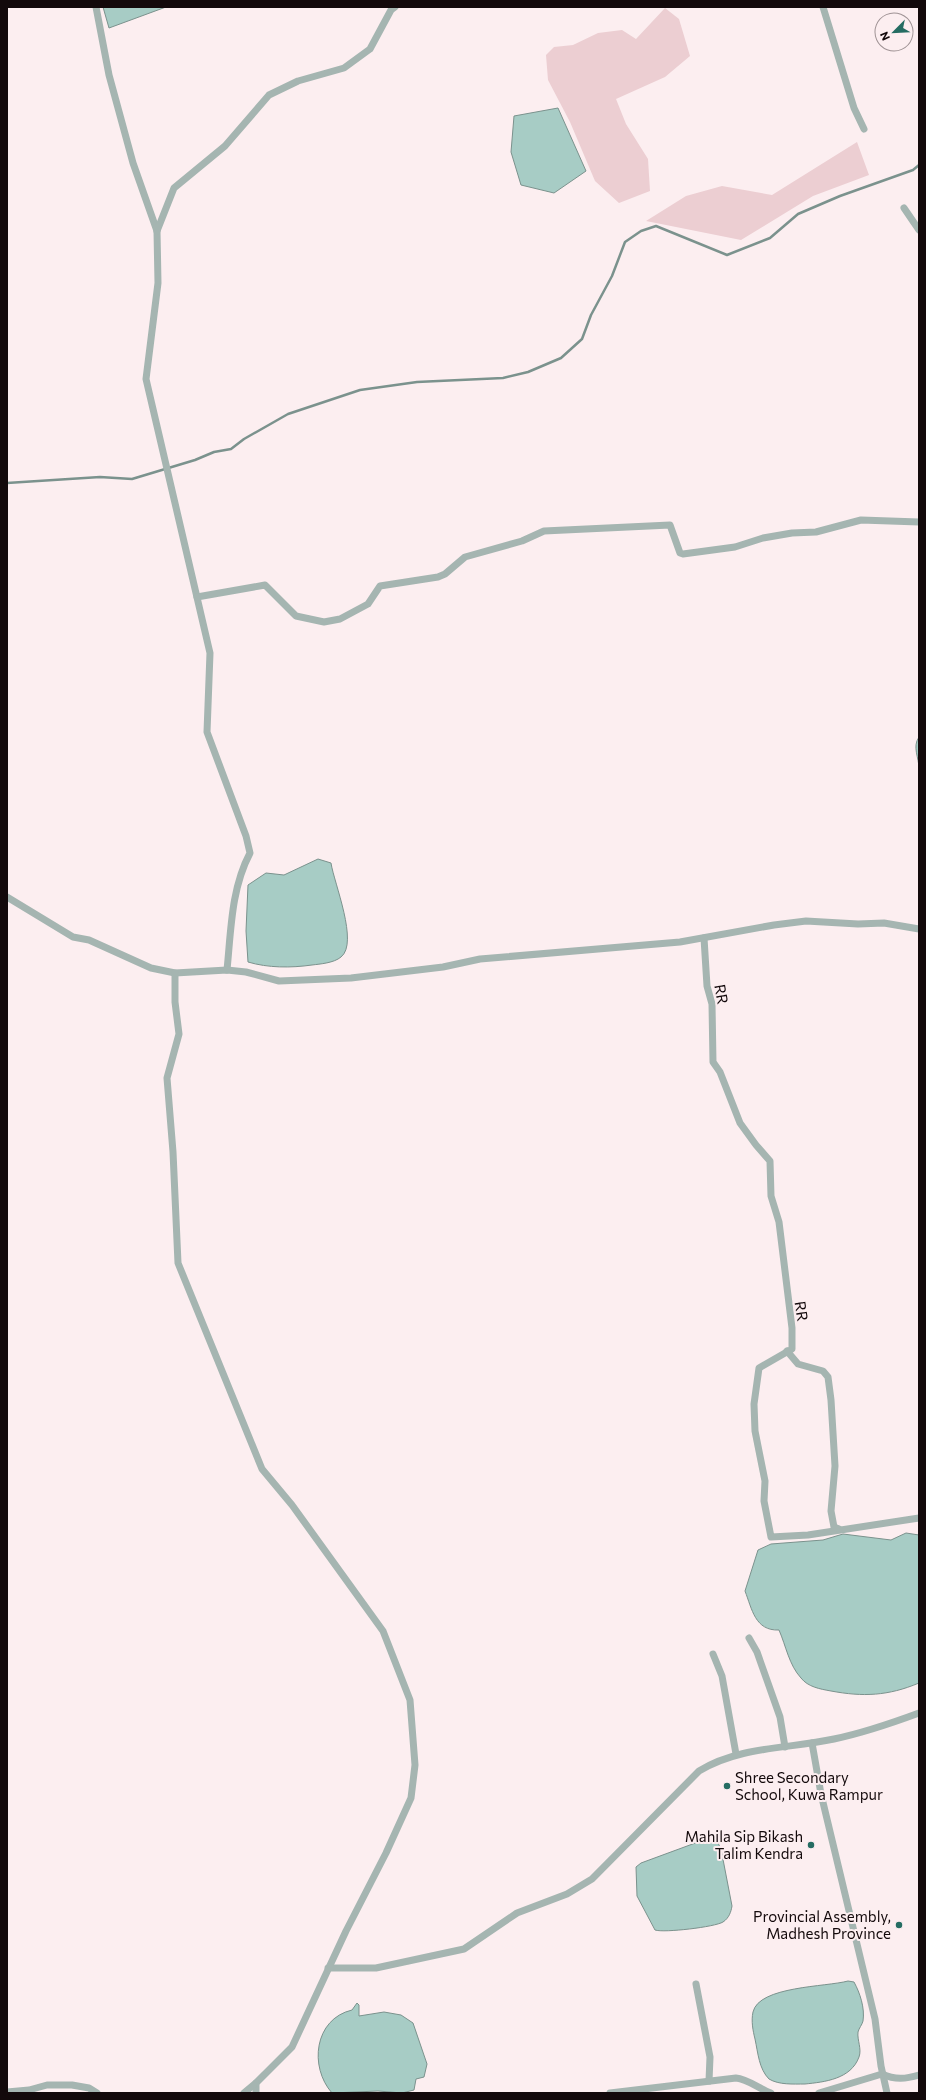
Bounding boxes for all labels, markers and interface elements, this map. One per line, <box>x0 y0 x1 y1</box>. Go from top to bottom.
north arrow <box>874 12 914 52</box>
text: N <box>877 30 892 43</box>
street label: RR <box>711 983 733 1005</box>
street label: RR <box>792 1300 812 1322</box>
place label: Shree Secondary School, Kuwa Rampur <box>735 1768 883 1803</box>
marker: Shree Secondary School, Kuwa Rampur <box>722 1781 732 1791</box>
place label: Mahila Sip Bikash Talim Kendra <box>685 1827 803 1862</box>
marker: Mahila Sip Bikash Talim Kendra <box>806 1840 816 1850</box>
place label: Provincial Assembly, Madhesh Province <box>753 1907 891 1942</box>
marker: Provincial Assembly, Madhesh Province <box>894 1920 904 1930</box>

